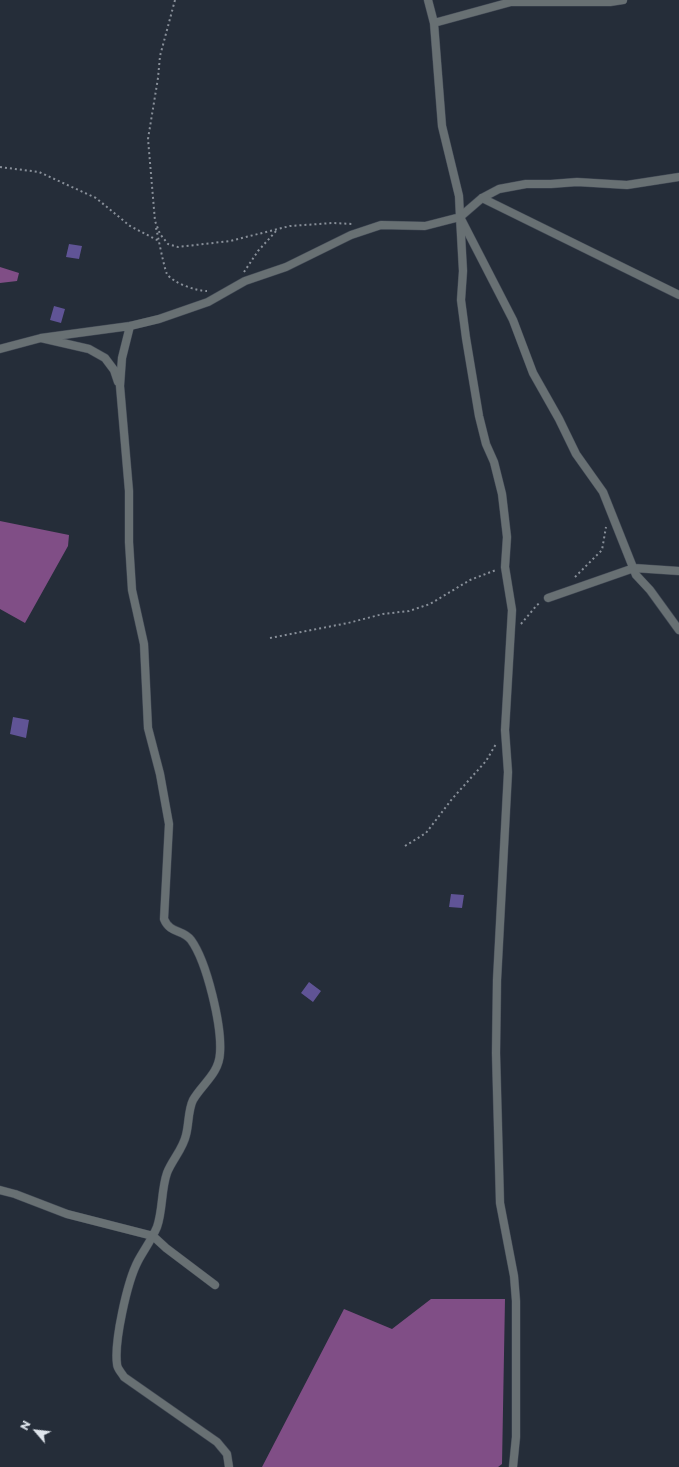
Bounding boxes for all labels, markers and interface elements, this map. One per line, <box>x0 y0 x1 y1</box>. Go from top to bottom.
north arrow <box>16 1411 56 1451</box>
text: N <box>17 1418 34 1433</box>

